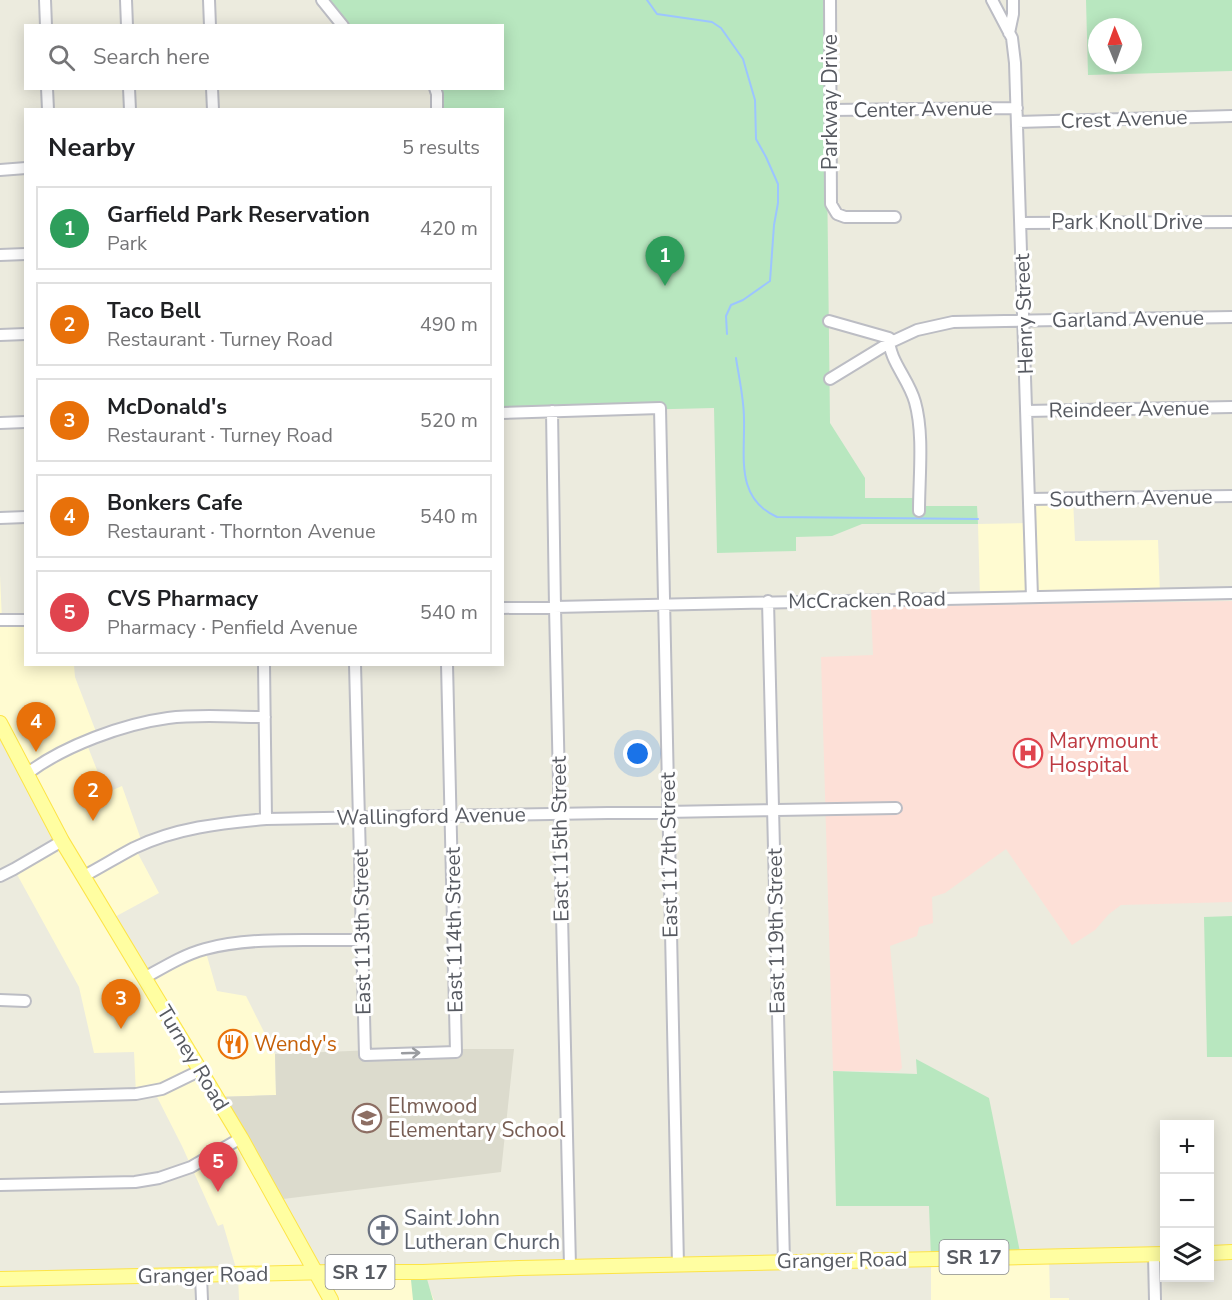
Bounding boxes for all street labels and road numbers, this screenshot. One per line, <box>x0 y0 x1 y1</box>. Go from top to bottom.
street label: Parkway Drive <box>816 34 844 170</box>
street label: Center Avenue <box>853 94 993 124</box>
street label: Crest Avenue <box>1060 103 1188 135</box>
street label: Park Knoll Drive <box>1051 208 1203 236</box>
street label: Henry Street <box>1008 253 1040 375</box>
street label: Garland Avenue <box>1052 304 1204 334</box>
street label: Reindeer Avenue <box>1048 394 1210 424</box>
street label: Southern Avenue <box>1049 483 1213 513</box>
street label: McCracken Road <box>788 585 946 615</box>
street label: East 115th Street <box>545 755 575 922</box>
street label: East 117th Street <box>654 771 684 938</box>
street label: Wallingford Avenue <box>336 800 526 832</box>
street label: East 114th Street <box>439 846 469 1013</box>
street label: East 119th Street <box>761 847 791 1014</box>
street label: East 113th Street <box>347 848 377 1015</box>
street label: Turney Road <box>150 1000 236 1116</box>
road number: SR 17 <box>940 1240 1008 1274</box>
street label: Granger Road <box>776 1245 908 1275</box>
road number: SR 17 <box>326 1255 394 1289</box>
street label: Granger Road <box>137 1260 269 1290</box>

